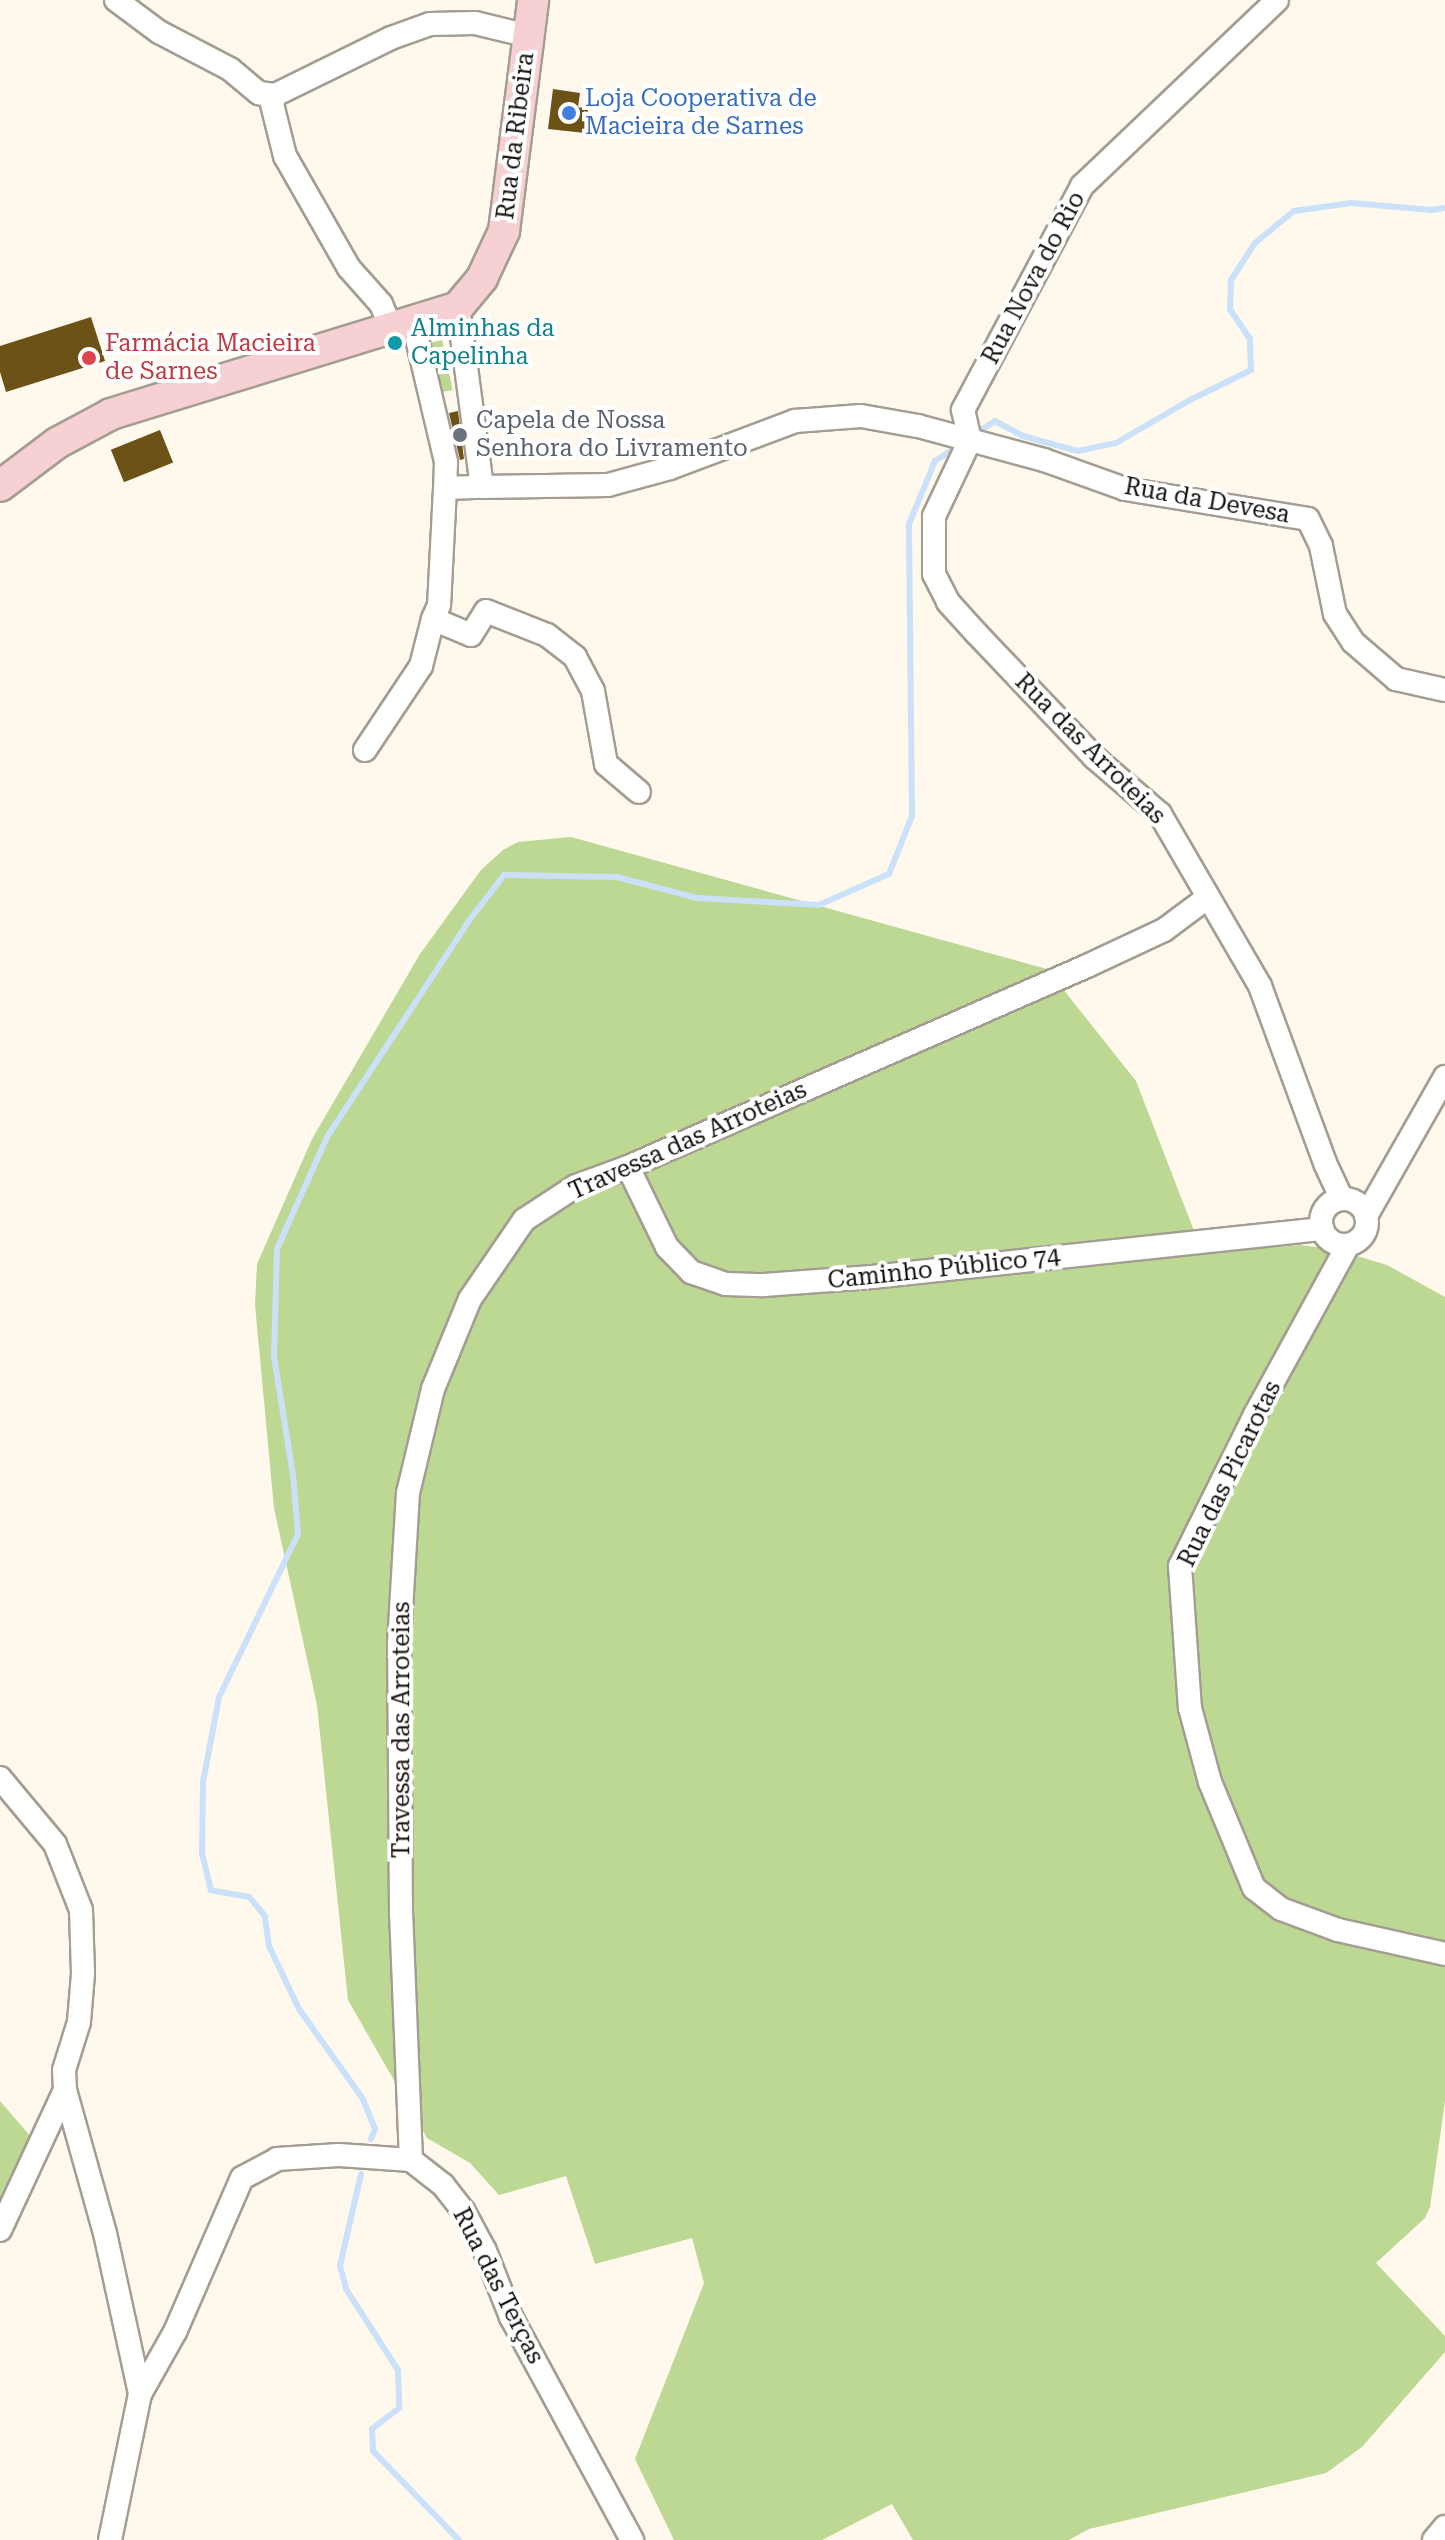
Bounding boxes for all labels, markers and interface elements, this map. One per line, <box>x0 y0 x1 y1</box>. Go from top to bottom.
street label: Rua da Ribeira <box>491 51 541 221</box>
place label: Loja Cooperativa de Macieira de Sarnes <box>585 85 817 141</box>
marker: Loja Cooperativa de Macieira de Sarnes <box>560 104 578 122</box>
street label: Rua Nova do Rio <box>976 187 1092 369</box>
place label: Alminhas da Capelinha <box>411 315 555 371</box>
place label: Farmácia Macieira de Sarnes <box>105 330 316 386</box>
marker: Alminhas da Capelinha <box>386 334 404 352</box>
marker: Farmácia Macieira de Sarnes <box>80 349 98 367</box>
place label: Capela de Nossa Senhora do Livramento <box>476 407 748 463</box>
marker: Capela de Nossa Senhora do Livramento <box>451 426 469 444</box>
street label: Rua da Devesa <box>1122 472 1292 530</box>
street label: Rua das Arroteias <box>1009 668 1171 830</box>
street label: Travessa das Arroteias <box>565 1076 811 1206</box>
street label: Caminho Público 74 <box>826 1242 1062 1296</box>
street label: Rua das Picarotas <box>1172 1376 1288 1572</box>
street label: Travessa das Arroteias <box>388 1602 416 1858</box>
street label: Rua das Terças <box>446 2203 550 2369</box>

